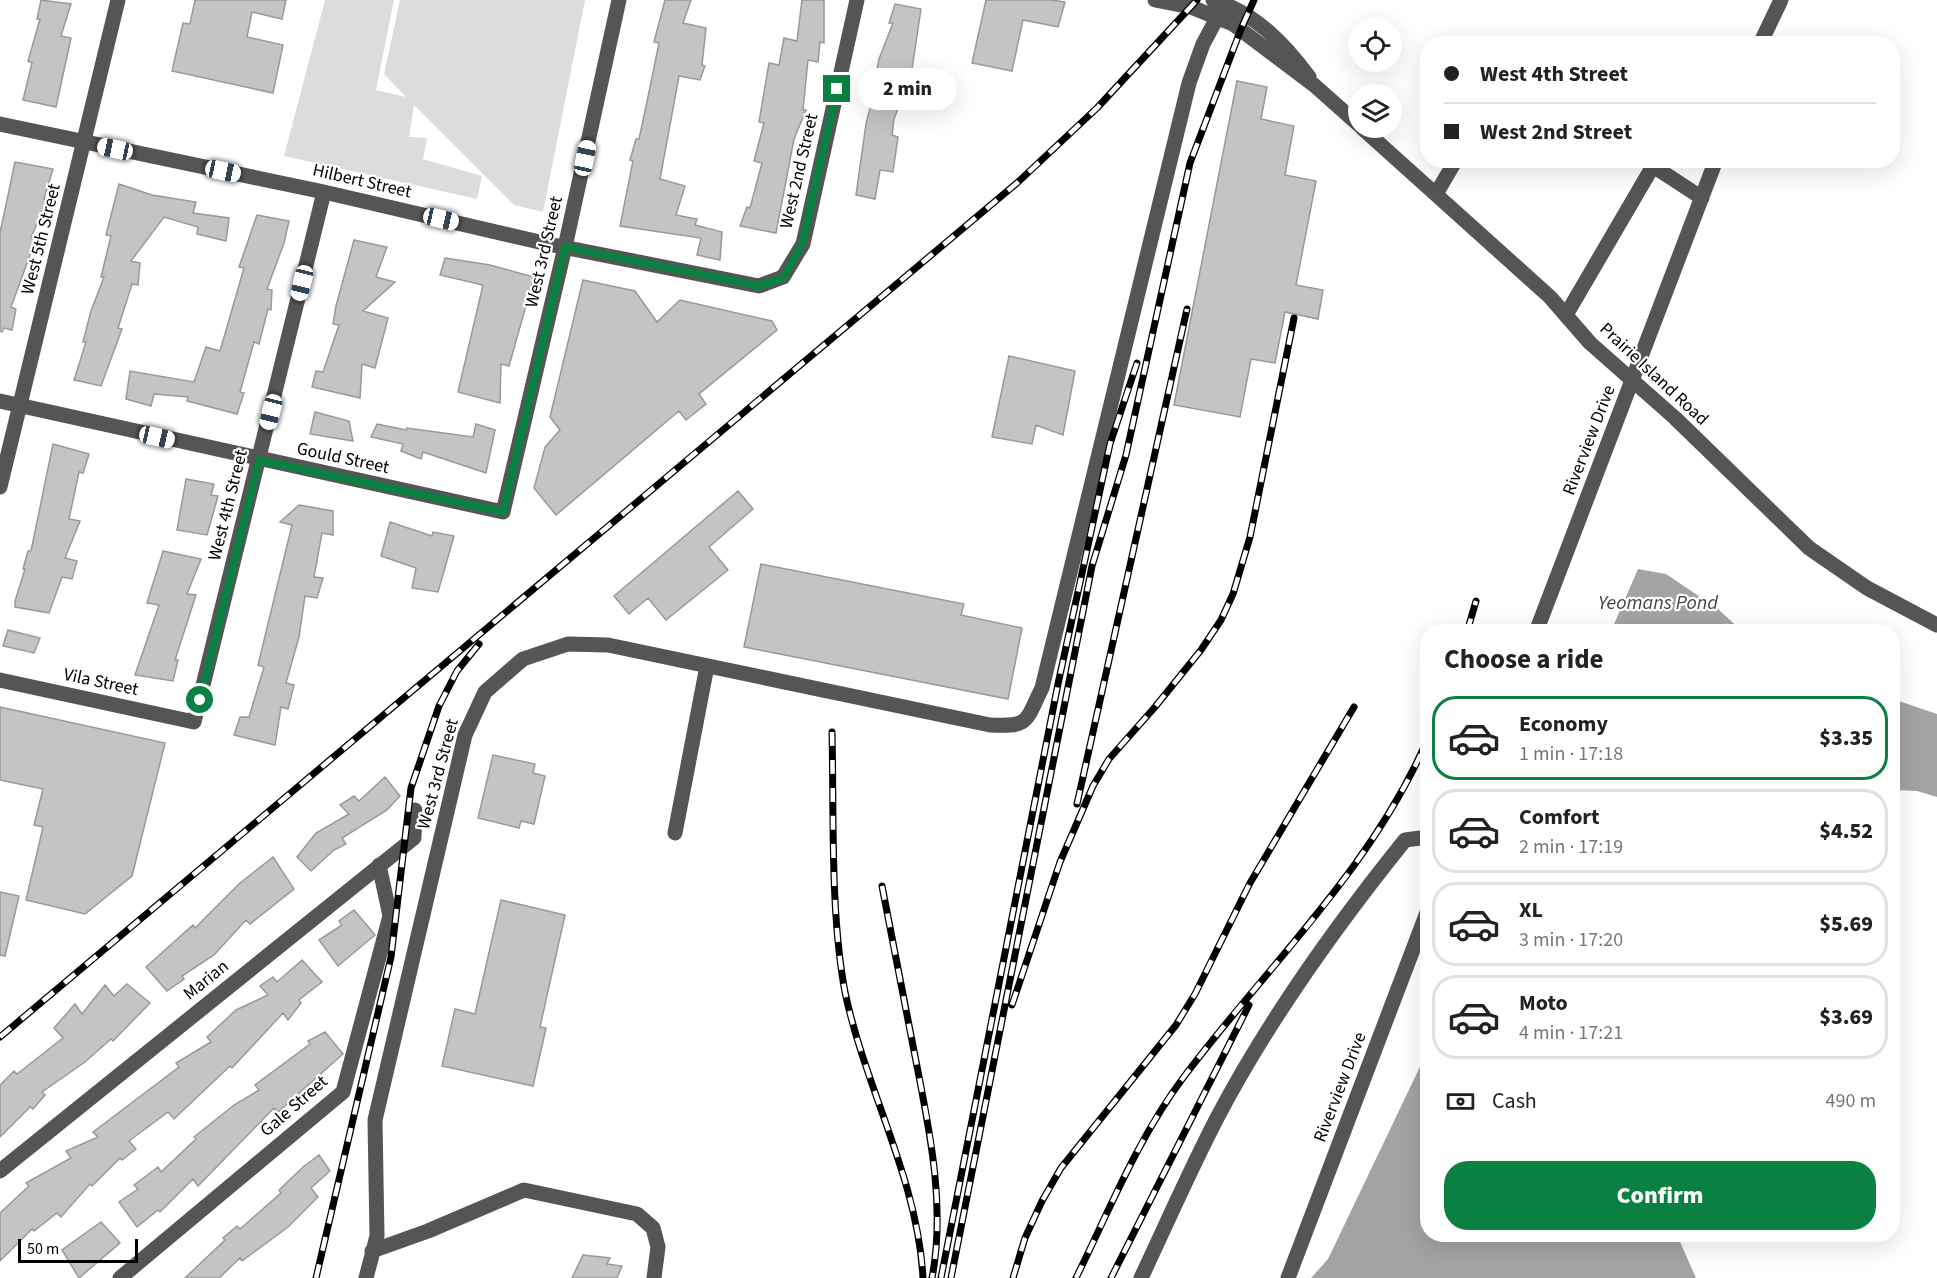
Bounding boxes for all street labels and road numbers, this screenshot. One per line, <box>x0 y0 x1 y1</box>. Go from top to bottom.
street label: West 2nd Street <box>774 111 824 231</box>
street label: Hilbert Street <box>310 157 414 205</box>
street label: West 5th Street <box>15 181 67 297</box>
street label: West 3rd Street <box>519 194 569 310</box>
street label: Prairie Island Road <box>1594 317 1714 431</box>
street label: Riverview Drive <box>1557 381 1621 499</box>
street label: Gould Street <box>294 436 392 480</box>
street label: West 4th Street <box>202 447 254 563</box>
street label: Vila Street <box>61 662 141 702</box>
street label: West 3rd Street <box>411 716 465 832</box>
street label: Marian <box>178 954 234 1006</box>
street label: Riverview Drive <box>1308 1028 1372 1146</box>
street label: Gale Street <box>255 1070 333 1142</box>

